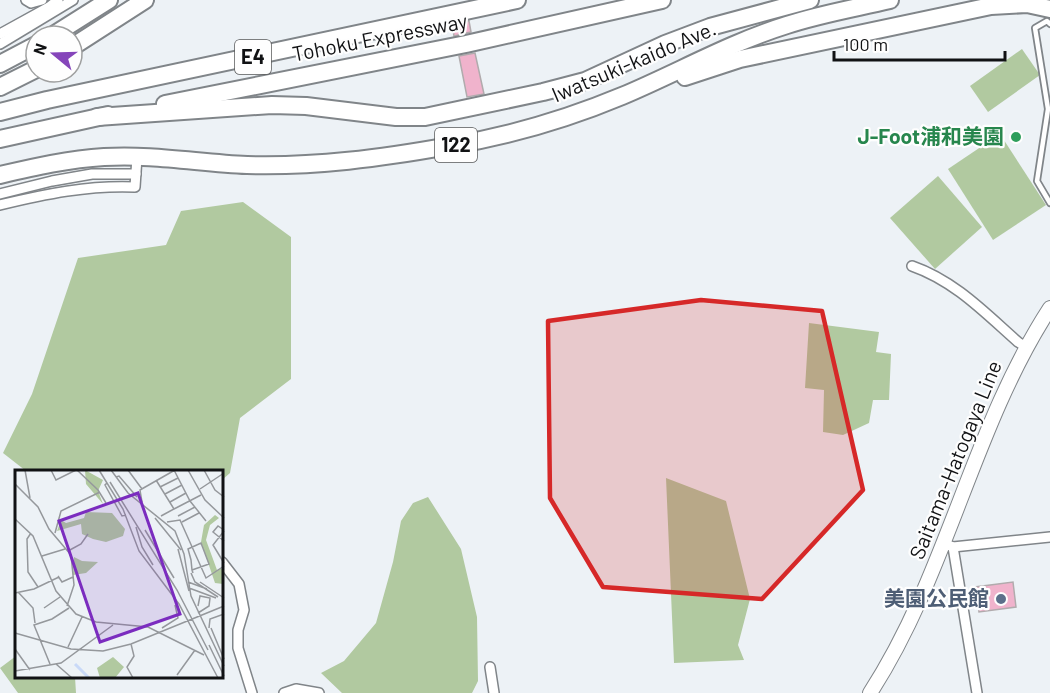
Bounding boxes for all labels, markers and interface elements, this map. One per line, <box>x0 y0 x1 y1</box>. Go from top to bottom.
street label: Tohoku Expressway <box>290 7 470 66</box>
street label: Iwatsuki-kaido Ave. <box>547 15 719 107</box>
north arrow <box>24 24 84 84</box>
scale bar <box>834 24 1005 62</box>
text: 100 m <box>843 33 888 55</box>
road number: E4 <box>235 40 271 74</box>
text: N <box>29 41 50 57</box>
place label: J-Foot浦和美園 <box>858 123 1004 148</box>
road number: 122 <box>435 128 477 162</box>
marker: J-Foot浦和美園 <box>1009 130 1023 144</box>
street label: Saitama-Hatogaya Line <box>903 356 1006 562</box>
inset map <box>15 470 224 678</box>
place label: 美園公民館 <box>884 585 989 610</box>
marker: 美園公民館 <box>994 592 1008 606</box>

